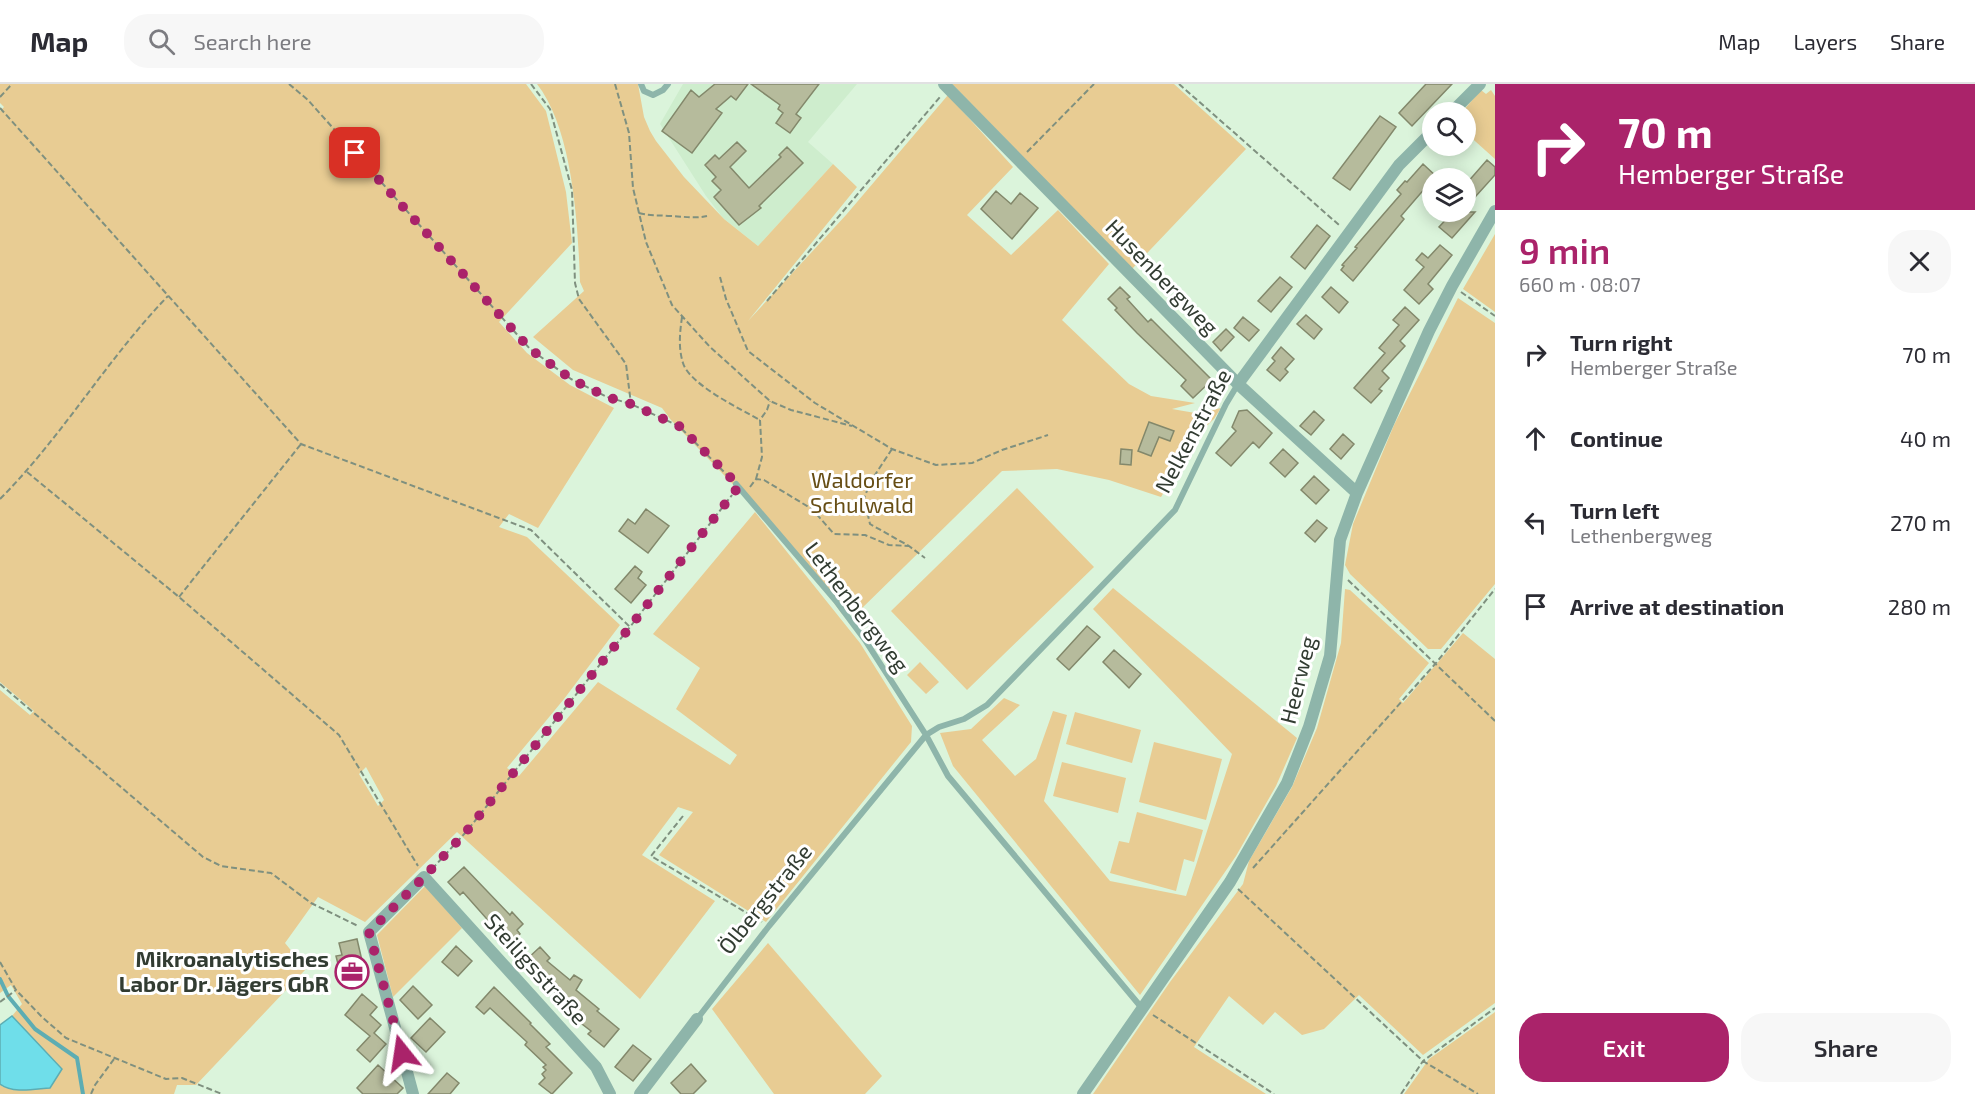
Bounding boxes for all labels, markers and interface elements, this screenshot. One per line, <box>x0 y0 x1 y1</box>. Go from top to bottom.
search box <box>124 14 544 68</box>
text: Map <box>30 24 88 58</box>
icon: search <box>145 25 178 58</box>
text: Search here <box>193 28 312 54</box>
text: Map <box>1718 29 1760 54</box>
text: Layers <box>1793 29 1857 54</box>
text: Share <box>1890 29 1945 54</box>
map controls <box>1422 102 1476 222</box>
button: search <box>1422 102 1476 156</box>
text: 70 m <box>1618 106 1713 156</box>
icon: right <box>1519 108 1597 186</box>
pin <box>329 127 380 178</box>
icon: arrive <box>338 136 371 169</box>
text: Hemberger Straße <box>1618 157 1844 189</box>
button: layers <box>1422 168 1476 222</box>
street label: Husenbergweg <box>1101 213 1224 339</box>
text: 9 min <box>1519 228 1610 271</box>
button: close <box>1888 230 1951 293</box>
text: 660 m · 08:07 <box>1519 272 1641 296</box>
text: Turn right <box>1570 329 1672 355</box>
icon: right <box>1519 338 1552 371</box>
text: 70 m <box>1902 341 1951 367</box>
text: Hemberger Straße <box>1570 355 1738 379</box>
street label: Nelkenstraße <box>1149 364 1236 497</box>
icon: ahead <box>1519 422 1552 455</box>
text: Continue <box>1570 425 1663 451</box>
text: 40 m <box>1900 425 1951 451</box>
park label: Waldorfer Schulwald <box>810 466 914 517</box>
text: Turn left <box>1570 497 1659 523</box>
icon: left <box>1519 506 1552 539</box>
text: 270 m <box>1890 509 1951 535</box>
text: Lethenbergweg <box>1570 523 1712 547</box>
street label: Lethenbergweg <box>800 536 915 677</box>
icon: arrive <box>1519 590 1552 623</box>
text: Arrive at destination <box>1570 593 1784 619</box>
text: 280 m <box>1888 593 1951 619</box>
street label: Heerweg <box>1274 633 1320 726</box>
street label: Ölbergstraße <box>712 838 816 959</box>
street label: Steiligsstraße <box>480 907 593 1029</box>
place label: Mikroanalytisches Labor Dr. Jägers GbR <box>119 945 329 996</box>
office icon: Mikroanalytisches Labor Dr. Jägers GbR <box>334 954 370 990</box>
button: Exit <box>1519 1013 1729 1082</box>
button: Share <box>1741 1013 1951 1082</box>
position arrow <box>370 1021 434 1085</box>

